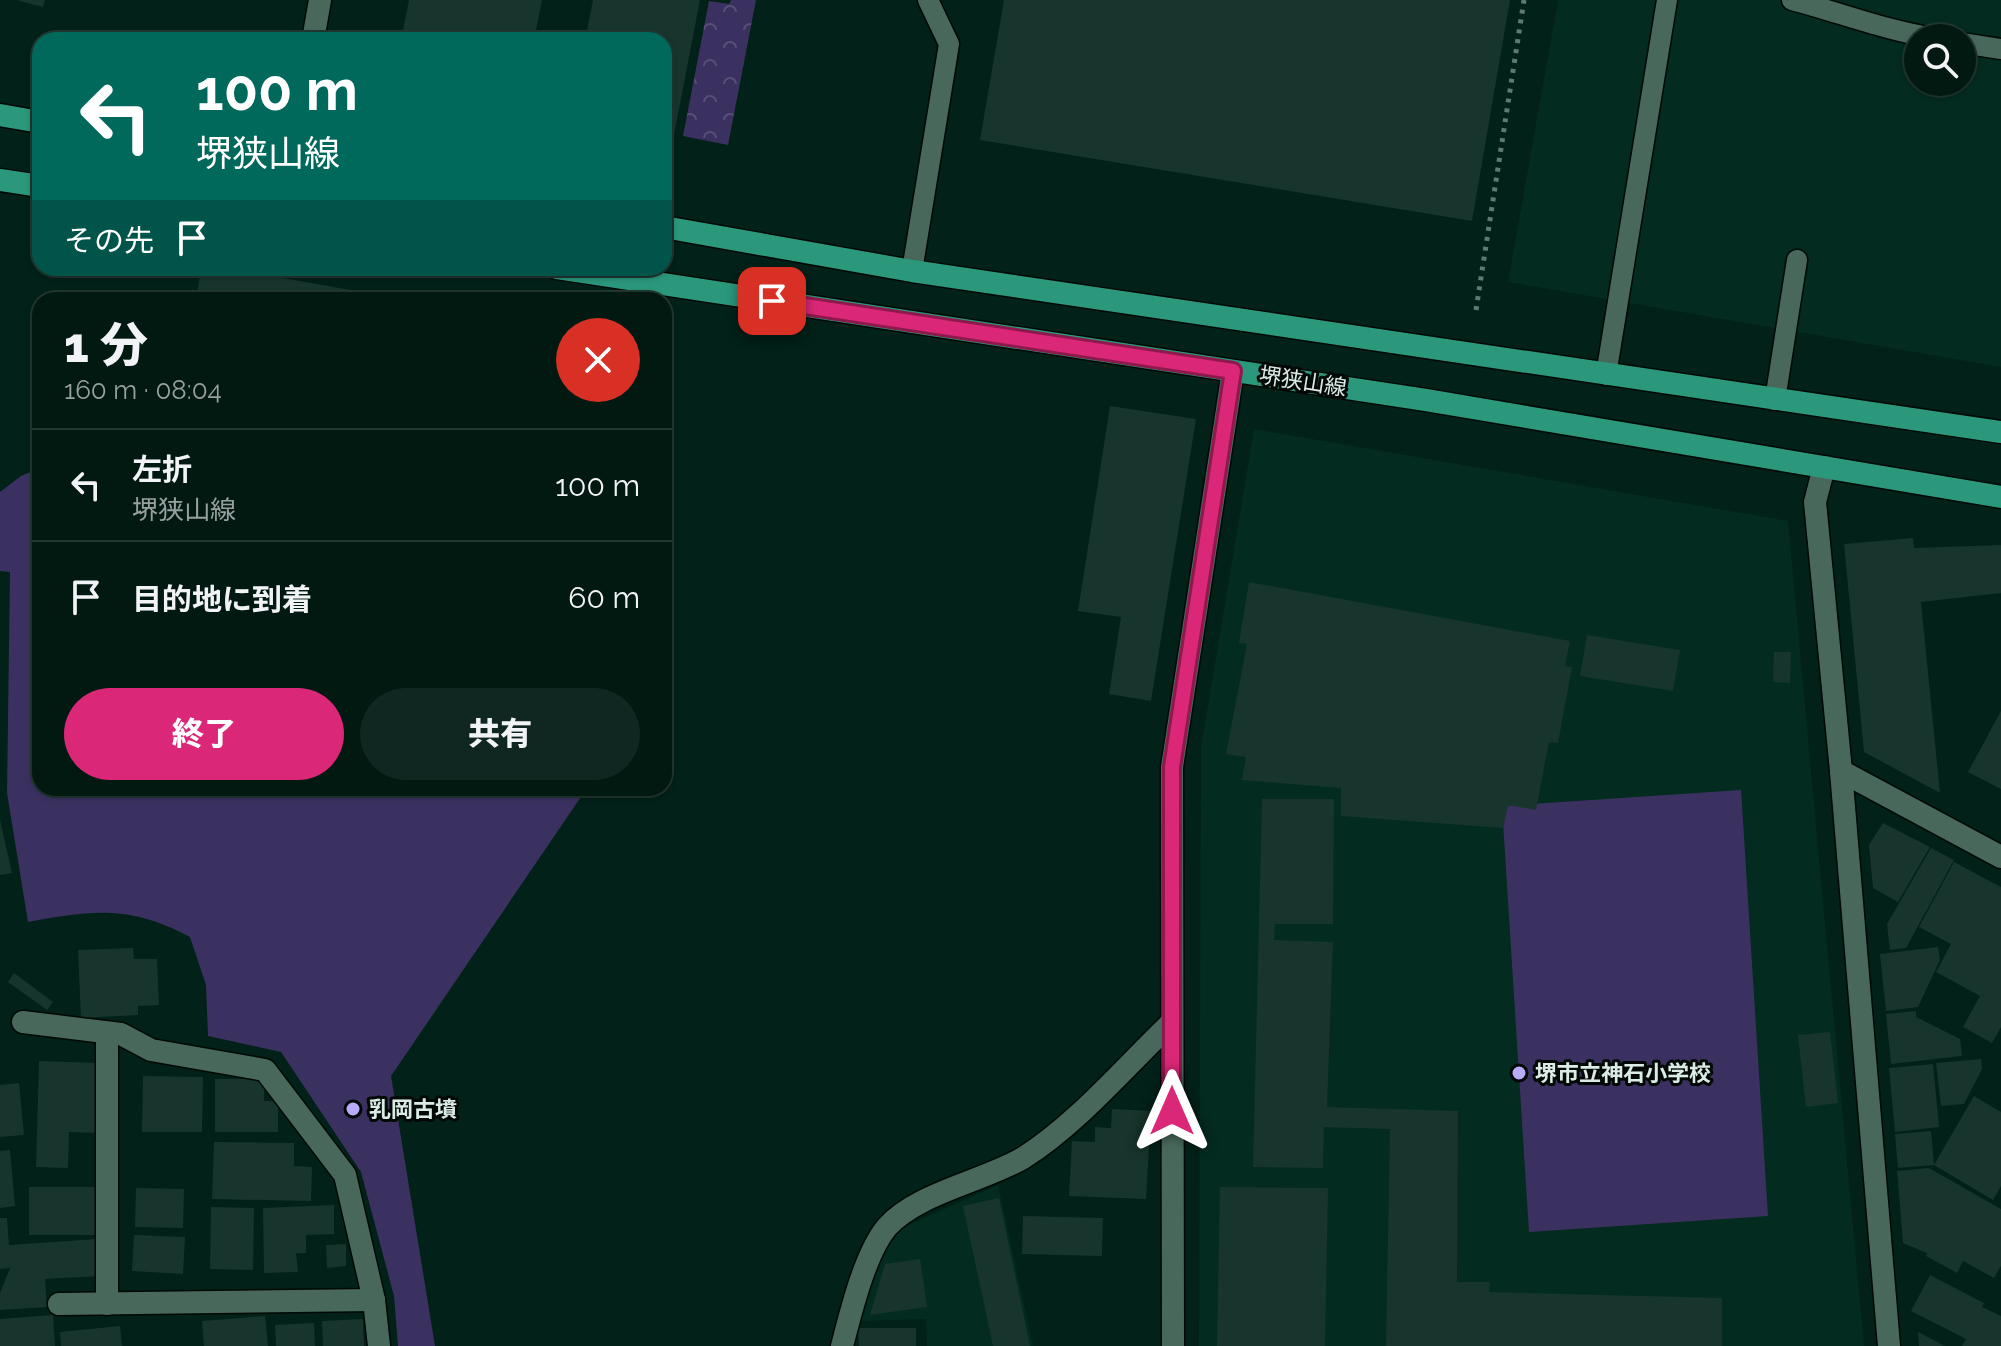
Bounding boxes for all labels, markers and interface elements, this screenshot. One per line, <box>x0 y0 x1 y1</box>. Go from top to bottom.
map controls <box>1904 24 1976 96</box>
button: search <box>1904 24 1976 96</box>
text: 100 m <box>196 57 358 123</box>
icon: left <box>64 64 168 168</box>
text: 堺狭山線 <box>196 132 340 174</box>
icon: arrive <box>170 216 214 260</box>
text: その先 <box>64 223 154 258</box>
pin <box>738 267 806 335</box>
icon: arrive <box>750 279 794 323</box>
text: 1 分 <box>64 317 148 373</box>
button: close <box>556 318 640 402</box>
street label: 堺狭山線 <box>1258 361 1348 401</box>
text: 160 m · 08:04 <box>64 375 222 405</box>
text: 左折 <box>132 452 192 487</box>
icon: left <box>64 463 108 507</box>
text: 100 m <box>555 468 640 503</box>
text: 堺狭山線 <box>132 495 236 525</box>
icon: arrive <box>64 575 108 619</box>
text: 60 m <box>568 580 640 615</box>
text: 目的地に到着 <box>132 582 312 617</box>
button: 終了 <box>64 688 344 780</box>
button: 共有 <box>360 688 640 780</box>
place label: 堺市立神石小学校 <box>1535 1060 1711 1086</box>
marker: 堺市立神石小学校 <box>1510 1064 1528 1082</box>
position arrow <box>1130 1069 1214 1153</box>
place label: 乳岡古墳 <box>369 1096 457 1122</box>
marker: 乳岡古墳 <box>344 1100 362 1118</box>

